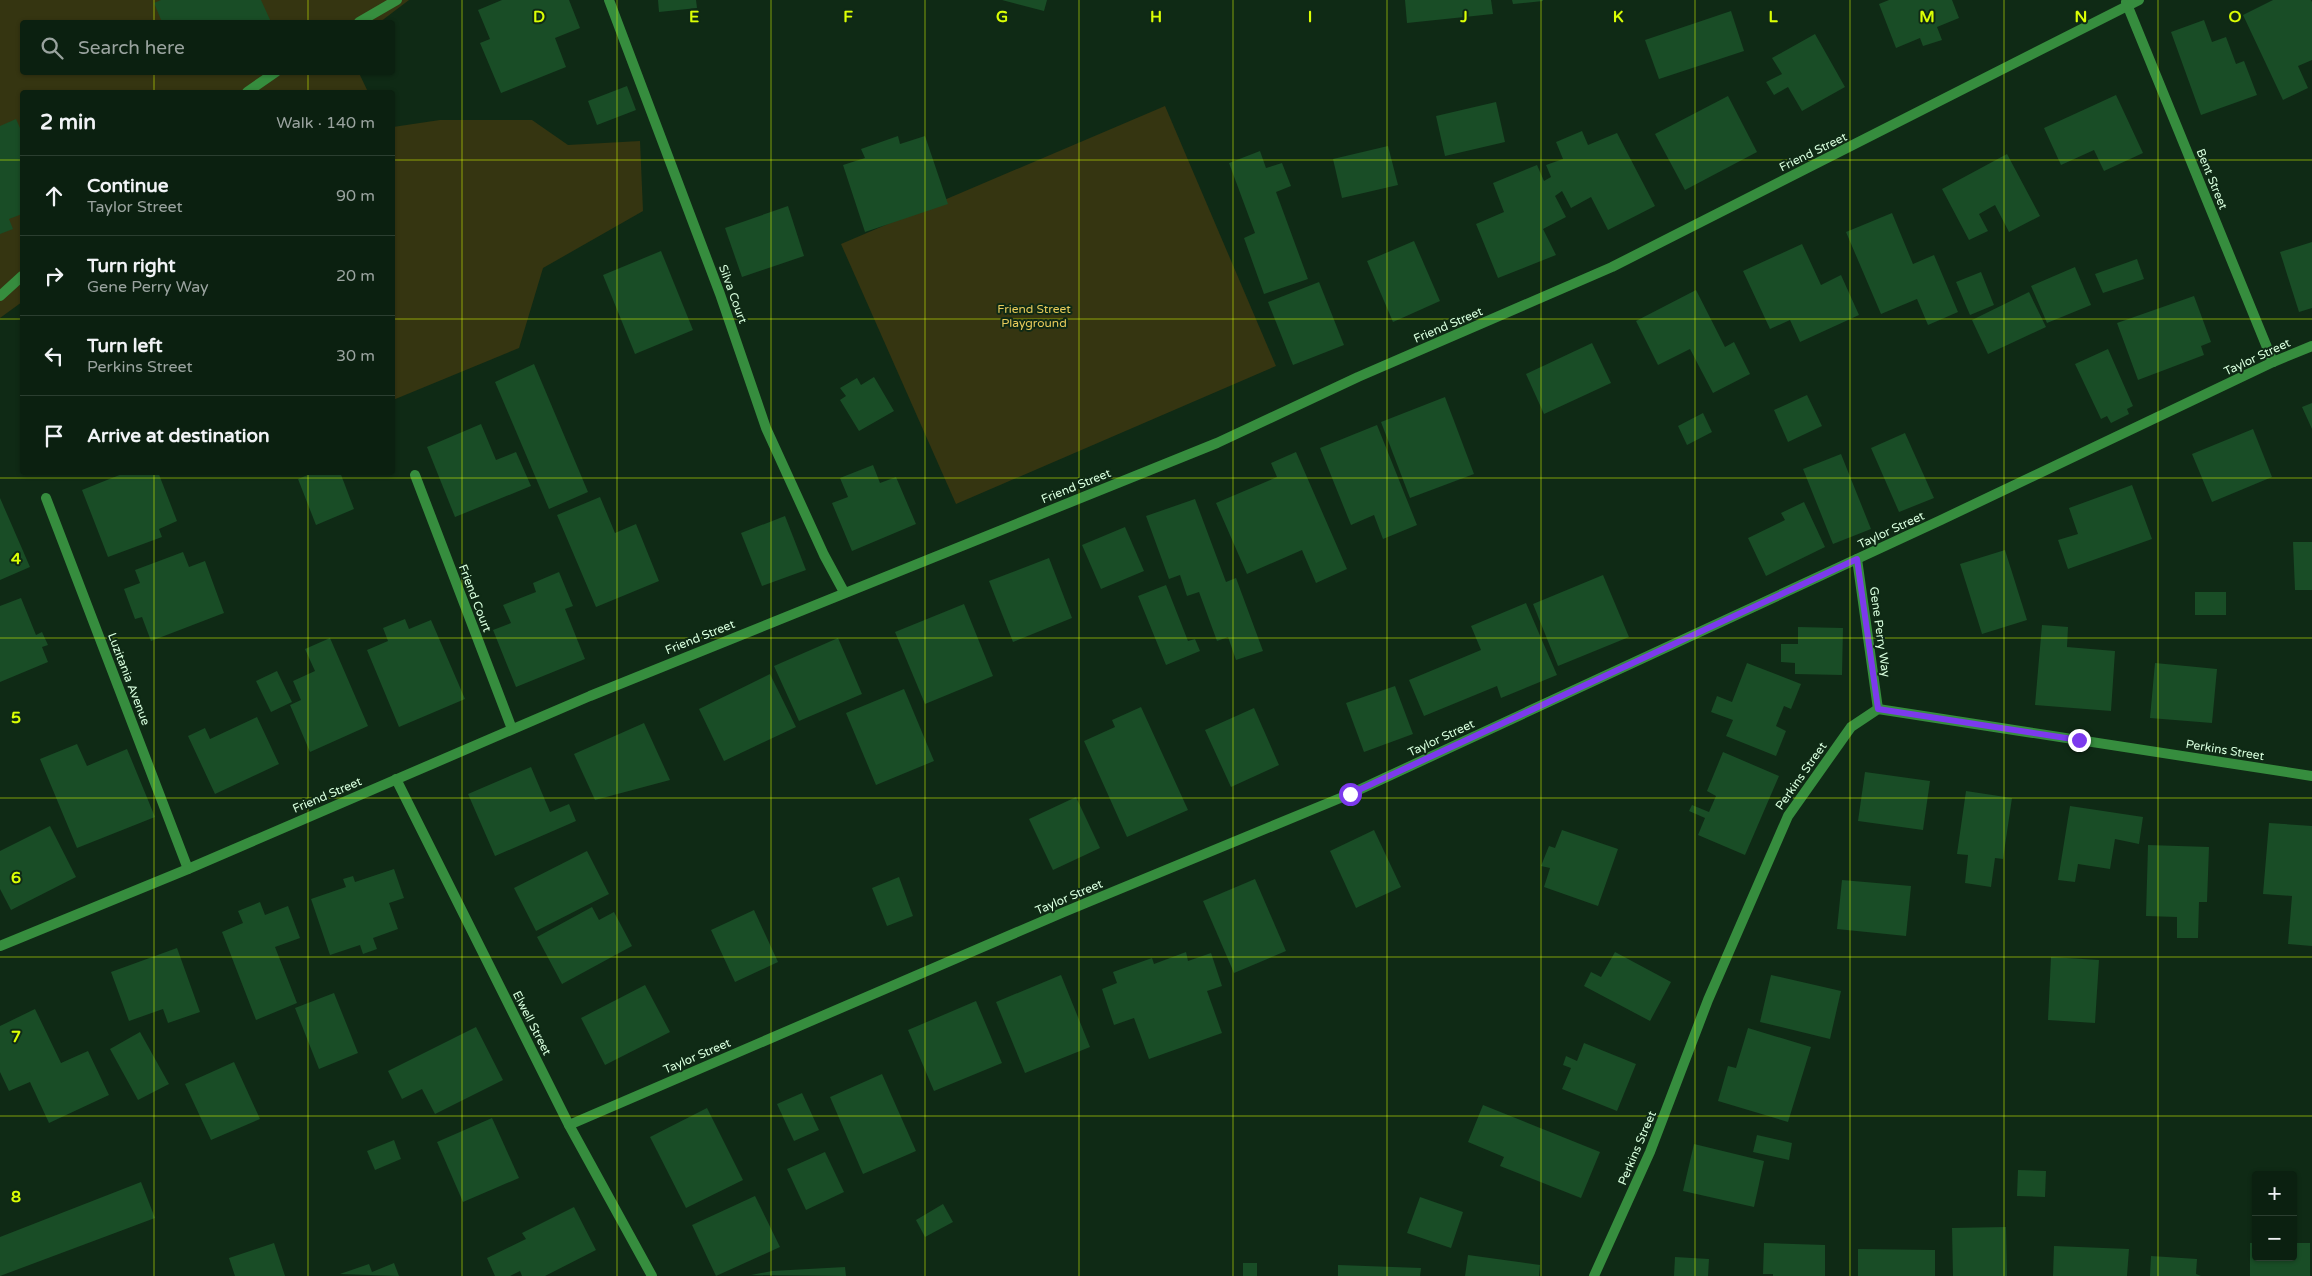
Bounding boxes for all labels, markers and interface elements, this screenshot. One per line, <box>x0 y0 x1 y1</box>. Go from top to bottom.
text: D <box>533 7 545 27</box>
text: E <box>689 7 699 27</box>
text: F <box>843 7 853 27</box>
text: G <box>996 7 1008 27</box>
text: H <box>1150 7 1162 27</box>
text: I <box>1308 7 1312 27</box>
text: J <box>1459 7 1468 27</box>
text: K <box>1613 7 1624 27</box>
text: L <box>1768 7 1778 27</box>
text: M <box>1919 7 1935 27</box>
text: N <box>2075 7 2087 27</box>
text: O <box>2229 7 2242 27</box>
search box <box>20 20 395 75</box>
icon: search <box>38 34 66 62</box>
text: Search here <box>78 37 185 59</box>
text: 2 min <box>40 110 96 135</box>
text: Walk · 140 m <box>276 113 375 133</box>
street label: Friend Street <box>1777 129 1850 174</box>
street label: Bent Street <box>2193 147 2231 212</box>
text: Continue <box>87 175 169 197</box>
icon: ahead <box>40 182 68 210</box>
text: 90 m <box>336 186 375 206</box>
text: Taylor Street <box>87 197 183 217</box>
text: Turn right <box>87 255 175 277</box>
icon: right <box>40 262 68 290</box>
street label: Silva Court <box>716 263 750 326</box>
text: 20 m <box>336 266 375 286</box>
text: Gene Perry Way <box>87 277 209 297</box>
park label: Friend Street Playground <box>997 302 1071 330</box>
street label: Friend Street <box>1411 304 1485 346</box>
text: Turn left <box>87 335 163 357</box>
street label: Taylor Street <box>2222 335 2293 379</box>
icon: left <box>40 342 68 370</box>
text: 30 m <box>336 346 375 366</box>
text: Perkins Street <box>87 357 193 377</box>
icon: arrive <box>40 422 68 450</box>
text: Arrive at destination <box>87 425 270 447</box>
street label: Friend Street <box>1039 466 1113 506</box>
street label: Taylor Street <box>1856 508 1927 552</box>
text: 4 <box>11 549 21 569</box>
street label: Friend Court <box>456 562 494 634</box>
street label: Gene Perry Way <box>1867 586 1893 679</box>
street label: Friend Street <box>663 617 737 657</box>
street label: Luzitania Avenue <box>105 631 153 727</box>
text: 5 <box>11 708 21 728</box>
street label: Taylor Street <box>1406 716 1477 760</box>
route end <box>2068 729 2091 752</box>
street label: Perkins Street <box>2185 737 2266 763</box>
street label: Perkins Street <box>1773 739 1830 812</box>
street label: Friend Street <box>290 774 364 816</box>
route start <box>1339 783 1362 806</box>
text: 6 <box>11 868 21 888</box>
street label: Taylor Street <box>1033 876 1105 917</box>
street label: Elwell Street <box>510 989 554 1058</box>
text: 7 <box>11 1027 21 1047</box>
street label: Taylor Street <box>661 1035 733 1076</box>
street label: Perkins Street <box>1615 1108 1659 1187</box>
map controls <box>2252 1171 2297 1261</box>
button: + <box>2252 1171 2297 1216</box>
text: 8 <box>11 1187 21 1207</box>
button: − <box>2252 1216 2297 1261</box>

